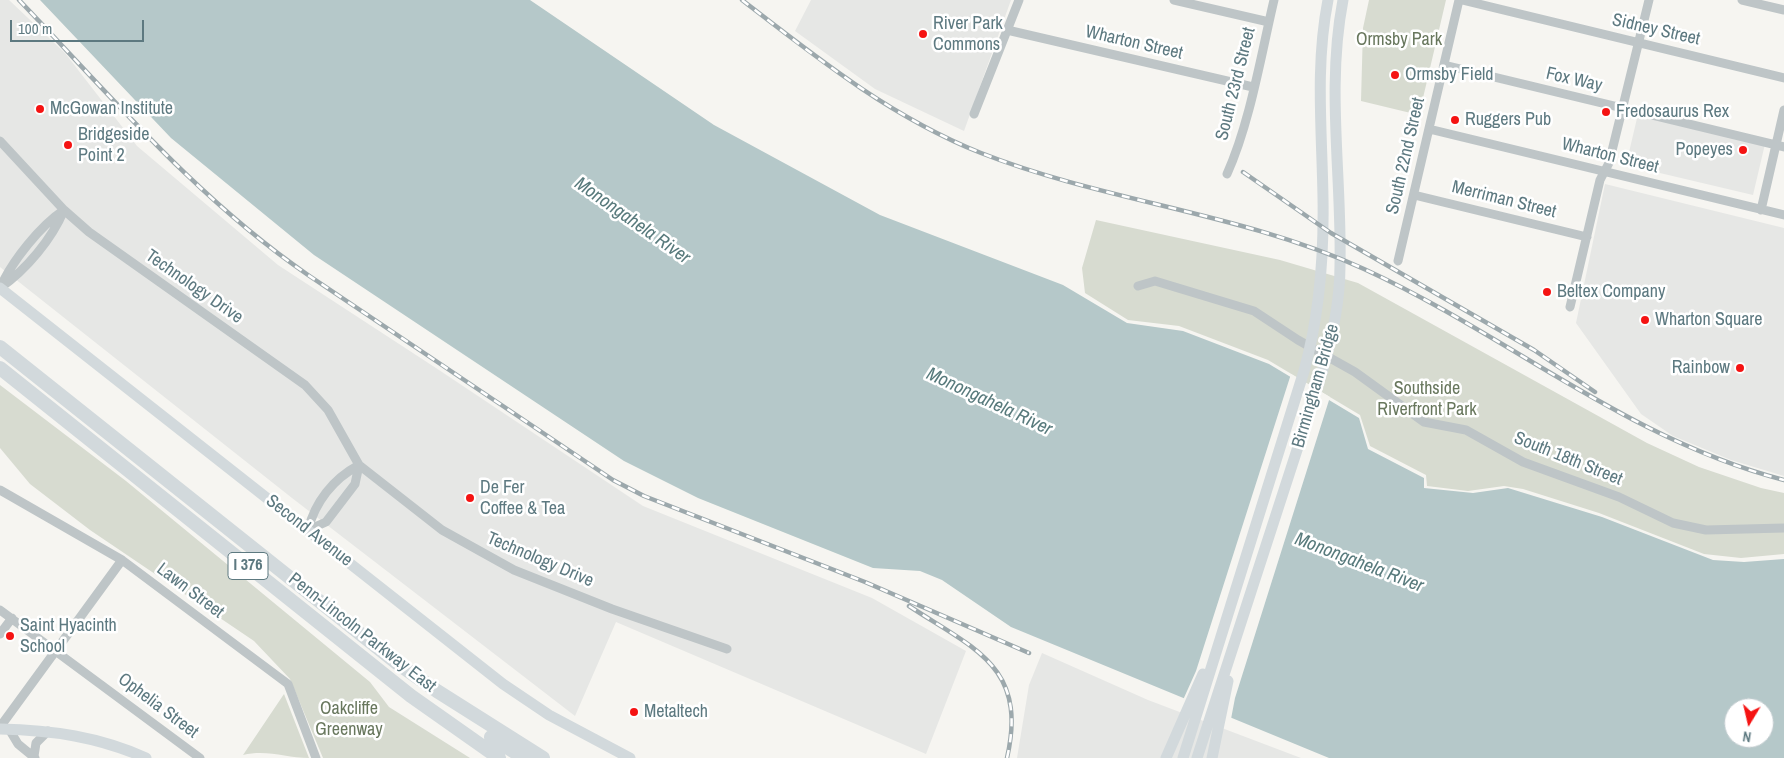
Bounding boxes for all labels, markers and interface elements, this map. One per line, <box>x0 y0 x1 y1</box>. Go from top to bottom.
street label: Sidney Street <box>1610 9 1702 51</box>
scale bar <box>12 10 146 42</box>
place label: River Park Commons <box>933 13 1003 56</box>
text: 100 m <box>18 18 52 39</box>
street label: Wharton Street <box>1083 21 1185 65</box>
street label: South 23rd Street <box>1212 25 1260 143</box>
marker: River Park Commons <box>917 28 929 40</box>
park label: Ormsby Park <box>1356 29 1442 51</box>
street label: Fox Way <box>1544 63 1604 97</box>
place label: Ormsby Field <box>1405 64 1494 86</box>
marker: Ormsby Field <box>1389 69 1401 81</box>
street label: South 22nd Street <box>1382 96 1430 216</box>
place label: McGowan Institute <box>50 98 173 120</box>
place label: Fredosaurus Rex <box>1616 101 1729 123</box>
marker: McGowan Institute <box>34 103 46 115</box>
marker: Fredosaurus Rex <box>1600 106 1612 118</box>
place label: Ruggers Pub <box>1465 109 1551 131</box>
marker: Ruggers Pub <box>1449 114 1461 126</box>
place label: Bridgeside Point 2 <box>78 124 149 166</box>
street label: Wharton Street <box>1559 134 1661 178</box>
marker: Bridgeside Point 2 <box>62 139 74 151</box>
place label: Popeyes <box>1676 139 1733 161</box>
marker: Popeyes <box>1737 144 1749 156</box>
water label: Monongahela River <box>570 173 694 269</box>
street label: Merriman Street <box>1450 177 1558 223</box>
street label: Technology Drive <box>141 245 247 329</box>
place label: Beltex Company <box>1557 281 1665 303</box>
marker: Beltex Company <box>1541 286 1553 298</box>
place label: Wharton Square <box>1655 309 1762 331</box>
marker: Wharton Square <box>1639 314 1651 326</box>
street label: Birmingham Bridge <box>1288 322 1344 450</box>
place label: Rainbow <box>1672 357 1730 379</box>
marker: Rainbow <box>1734 362 1746 374</box>
water label: Monongahela River <box>923 363 1055 441</box>
park label: Southside Riverfront Park <box>1377 378 1477 420</box>
street label: South 18th Street <box>1511 427 1625 491</box>
place label: De Fer Coffee & Tea <box>480 477 565 520</box>
street label: Second Avenue <box>261 490 357 572</box>
marker: De Fer Coffee & Tea <box>464 492 476 504</box>
street label: Technology Drive <box>483 528 597 592</box>
water label: Monongahela River <box>1291 528 1427 598</box>
road number: I 376 <box>228 552 268 580</box>
street label: Lawn Street <box>152 559 228 623</box>
street label: Penn-Lincoln Parkway East <box>284 569 440 697</box>
place label: Saint Hyacinth School <box>20 615 117 658</box>
marker: Saint Hyacinth School <box>4 630 16 642</box>
street label: Ophelia Street <box>113 669 203 743</box>
park label: Oakcliffe Greenway <box>315 698 383 741</box>
north arrow <box>1724 698 1774 748</box>
place label: Metaltech <box>644 701 708 723</box>
marker: Metaltech <box>628 706 640 718</box>
text: N <box>1741 727 1752 746</box>

